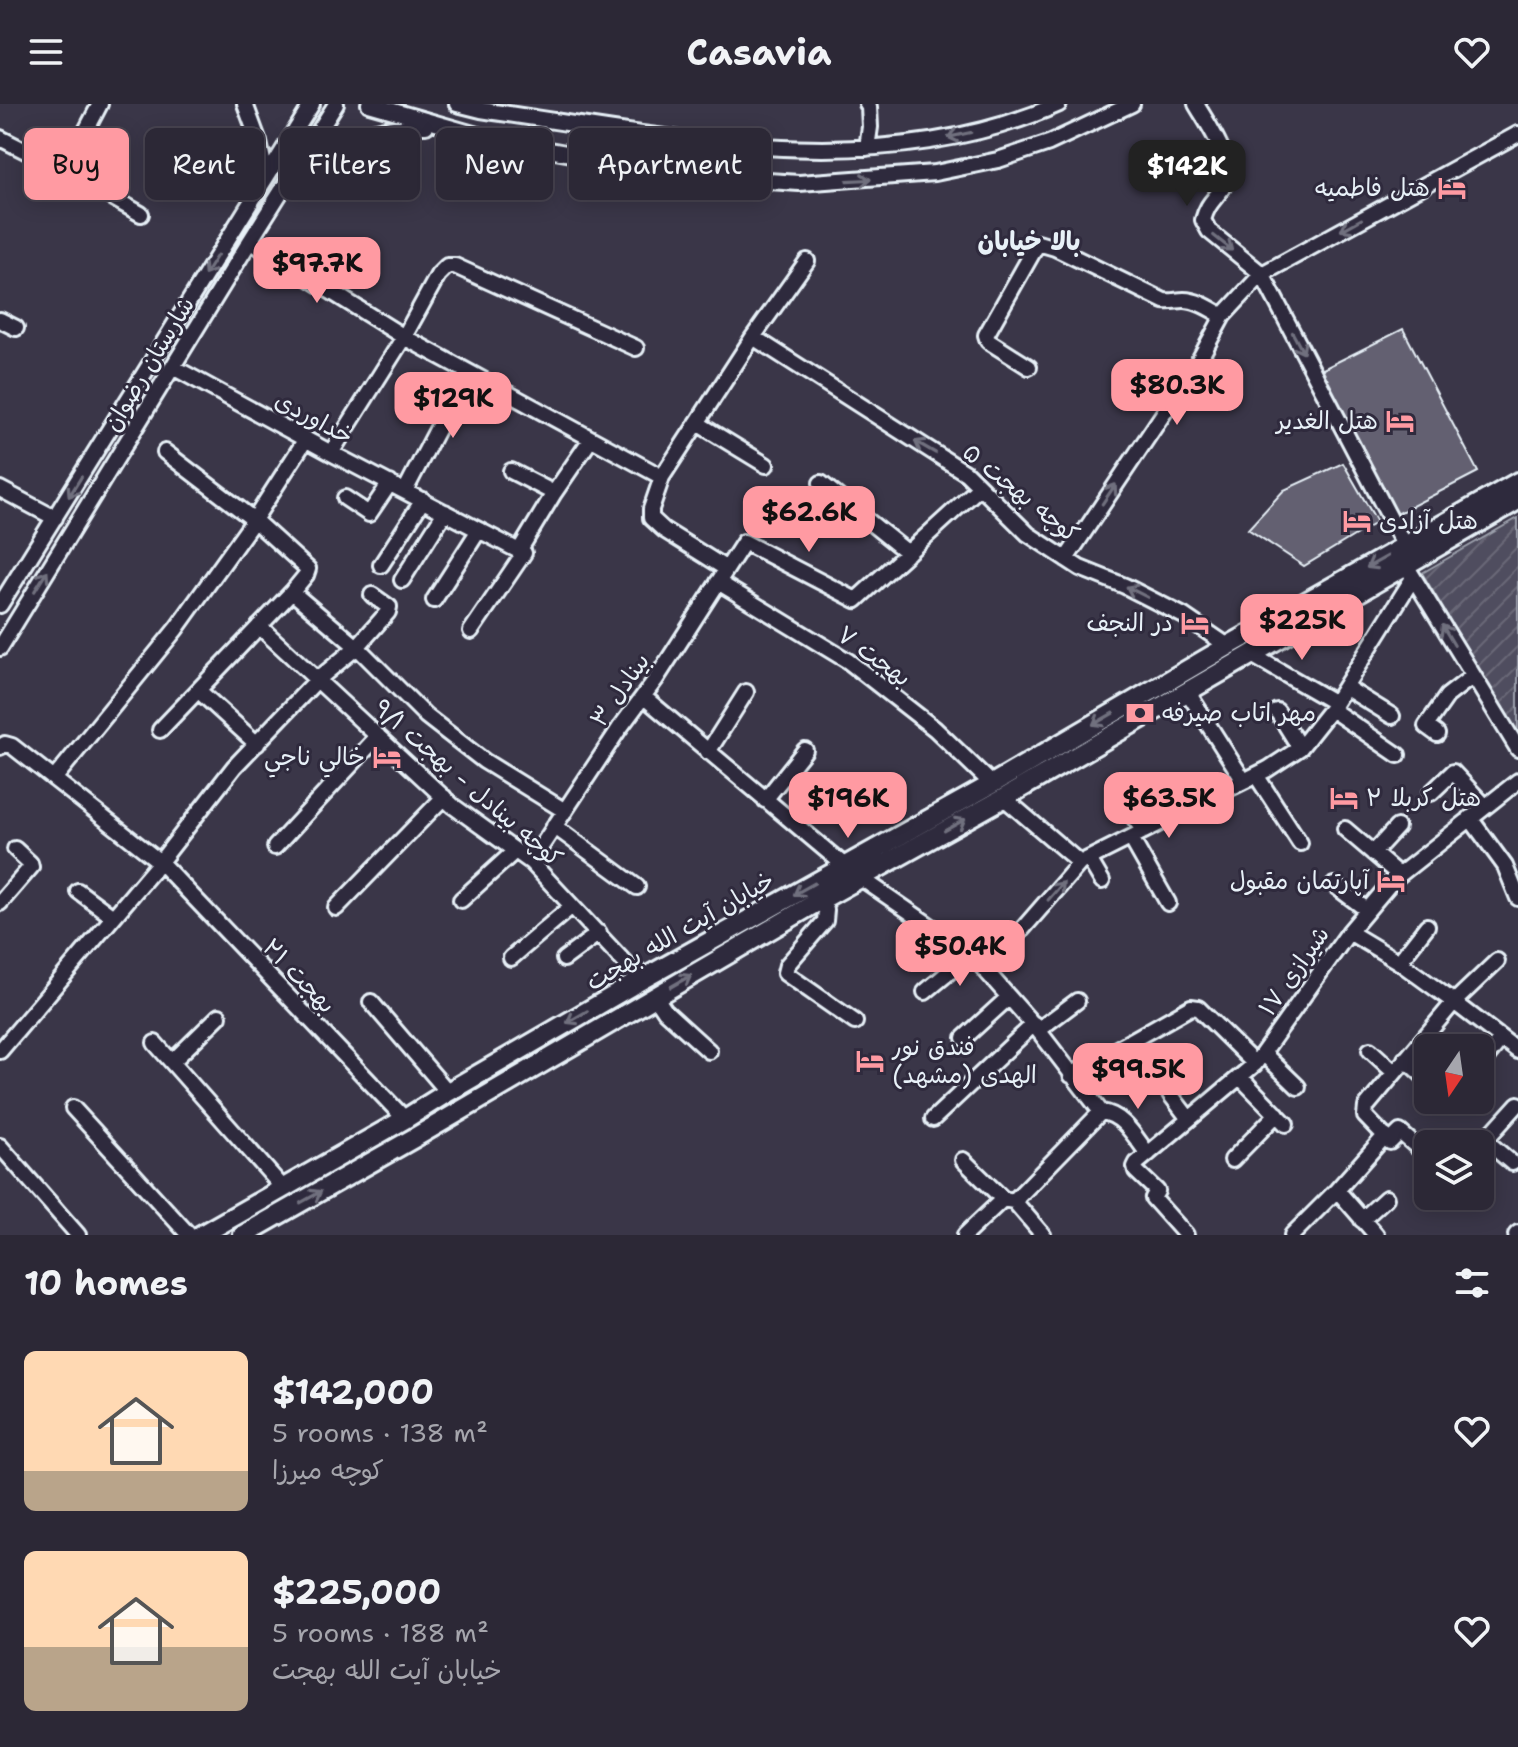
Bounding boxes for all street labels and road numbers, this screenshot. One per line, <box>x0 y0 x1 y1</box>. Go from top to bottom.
street label: شارستان رضوان <box>96 291 202 437</box>
street label: خداوردی <box>269 384 359 452</box>
street label: کوچه بهجت ۵ <box>956 436 1086 550</box>
street label: بهجت ۷ <box>830 618 918 694</box>
street label: بینادل ۳ <box>583 647 657 733</box>
street label: کوچه بینادل - بهجت ۹/۱ <box>367 692 569 874</box>
street label: خیابان آیت الله بهجت <box>580 864 780 998</box>
street label: شیرازی ۱۷ <box>1251 920 1337 1022</box>
street label: بهجت ۲۱ <box>255 932 343 1020</box>

